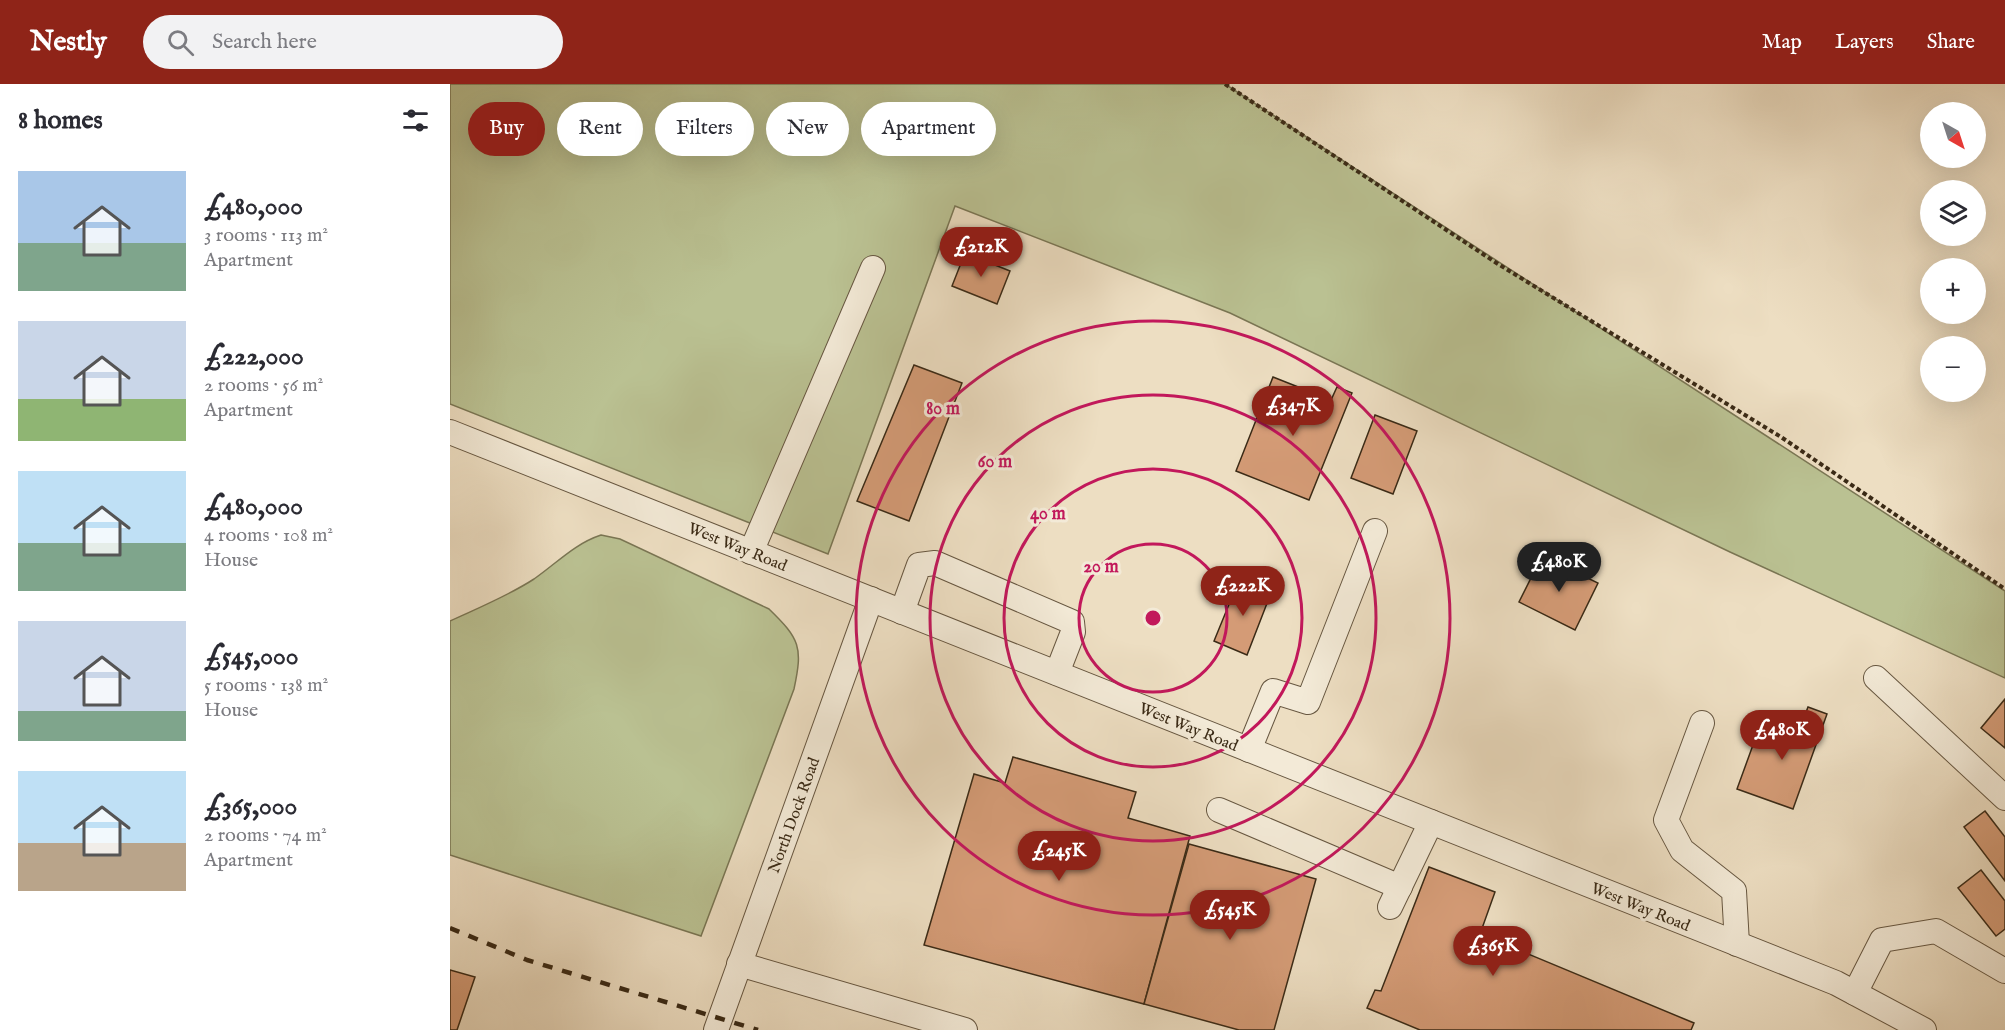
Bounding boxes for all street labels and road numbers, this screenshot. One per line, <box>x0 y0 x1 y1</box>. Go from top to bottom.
street label: West Way Road <box>685 519 790 577</box>
street label: West Way Road <box>1136 699 1241 757</box>
street label: North Dock Road <box>765 755 825 876</box>
street label: West Way Road <box>1588 879 1693 937</box>

